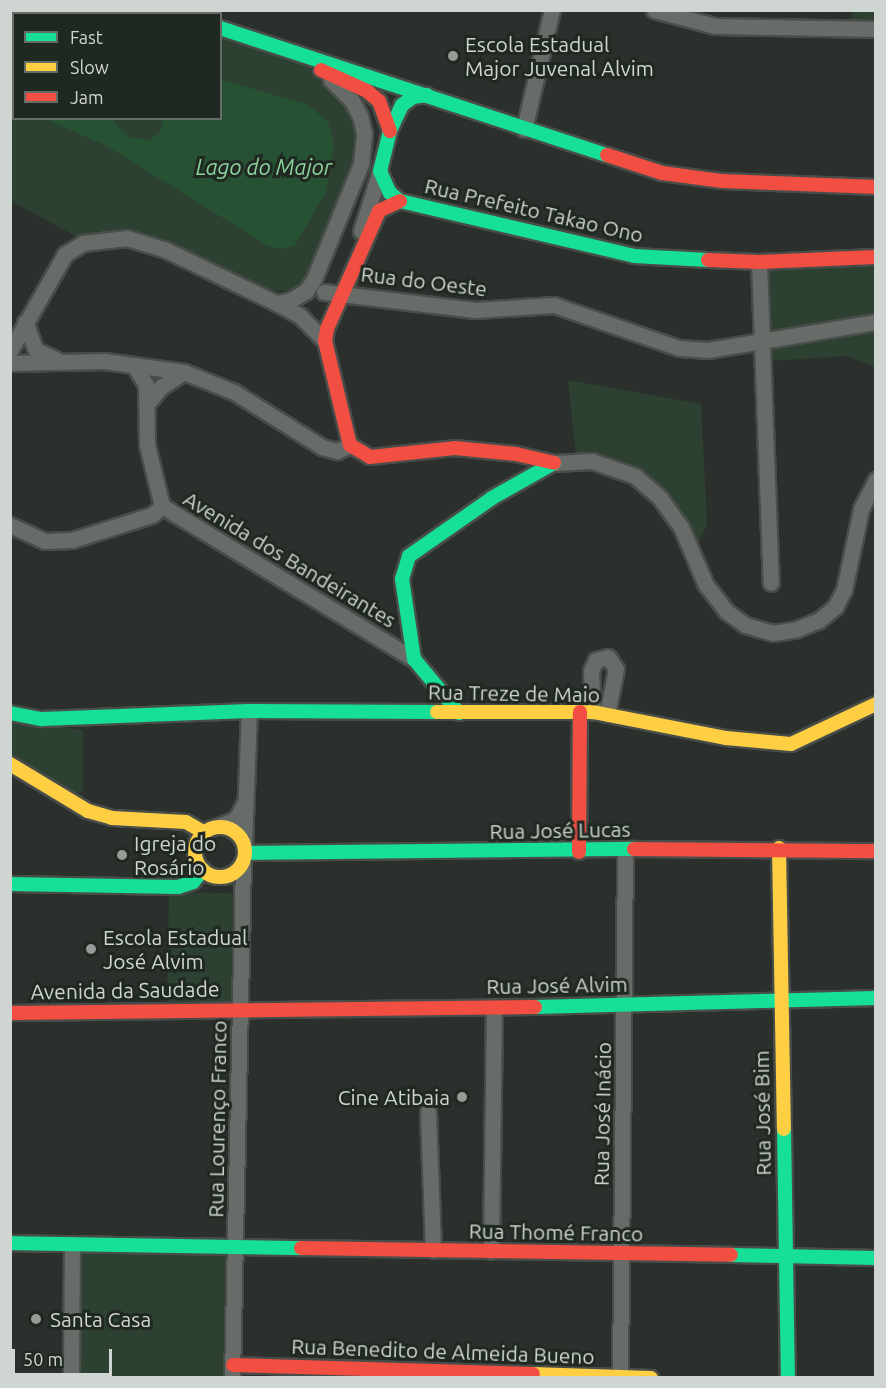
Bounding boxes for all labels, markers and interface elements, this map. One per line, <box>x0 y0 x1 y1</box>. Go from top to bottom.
legend <box>12 12 222 120</box>
text: Fast <box>70 27 103 47</box>
place label: Escola Estadual Major Juvenal Alvim <box>465 31 654 81</box>
marker: Escola Estadual Major Juvenal Alvim <box>446 49 460 63</box>
text: Slow <box>70 57 109 77</box>
text: Jam <box>70 87 104 107</box>
water label: Lago do Major <box>196 154 332 180</box>
street label: Rua Prefeito Takao Ono <box>422 173 646 247</box>
street label: Rua do Oeste <box>360 261 488 301</box>
street label: Avenida dos Bandeirantes <box>179 486 401 632</box>
street label: Rua Treze de Maio <box>428 679 600 707</box>
street label: Rua José Lucas <box>489 816 631 844</box>
place label: Igreja do Rosário <box>134 830 216 880</box>
marker: Igreja do Rosário <box>115 848 129 862</box>
place label: Escola Estadual José Alvim <box>103 924 248 974</box>
marker: Escola Estadual José Alvim <box>84 942 98 956</box>
street label: Rua José Alvim <box>486 971 628 999</box>
street label: Avenida da Saudade <box>30 976 220 1004</box>
street label: Rua Lourenço Franco <box>203 1020 231 1218</box>
street label: Rua José Inácio <box>588 1042 616 1186</box>
street label: Rua José Bim <box>748 1050 776 1176</box>
place label: Cine Atibaia <box>338 1084 450 1110</box>
marker: Cine Atibaia <box>455 1090 469 1104</box>
street label: Rua Thomé Franco <box>469 1218 643 1246</box>
place label: Santa Casa <box>50 1306 151 1332</box>
marker: Santa Casa <box>27 1310 45 1328</box>
street label: Rua Benedito de Almeida Bueno <box>291 1333 595 1369</box>
scale bar <box>15 1337 116 1375</box>
text: 50 m <box>23 1349 63 1369</box>

